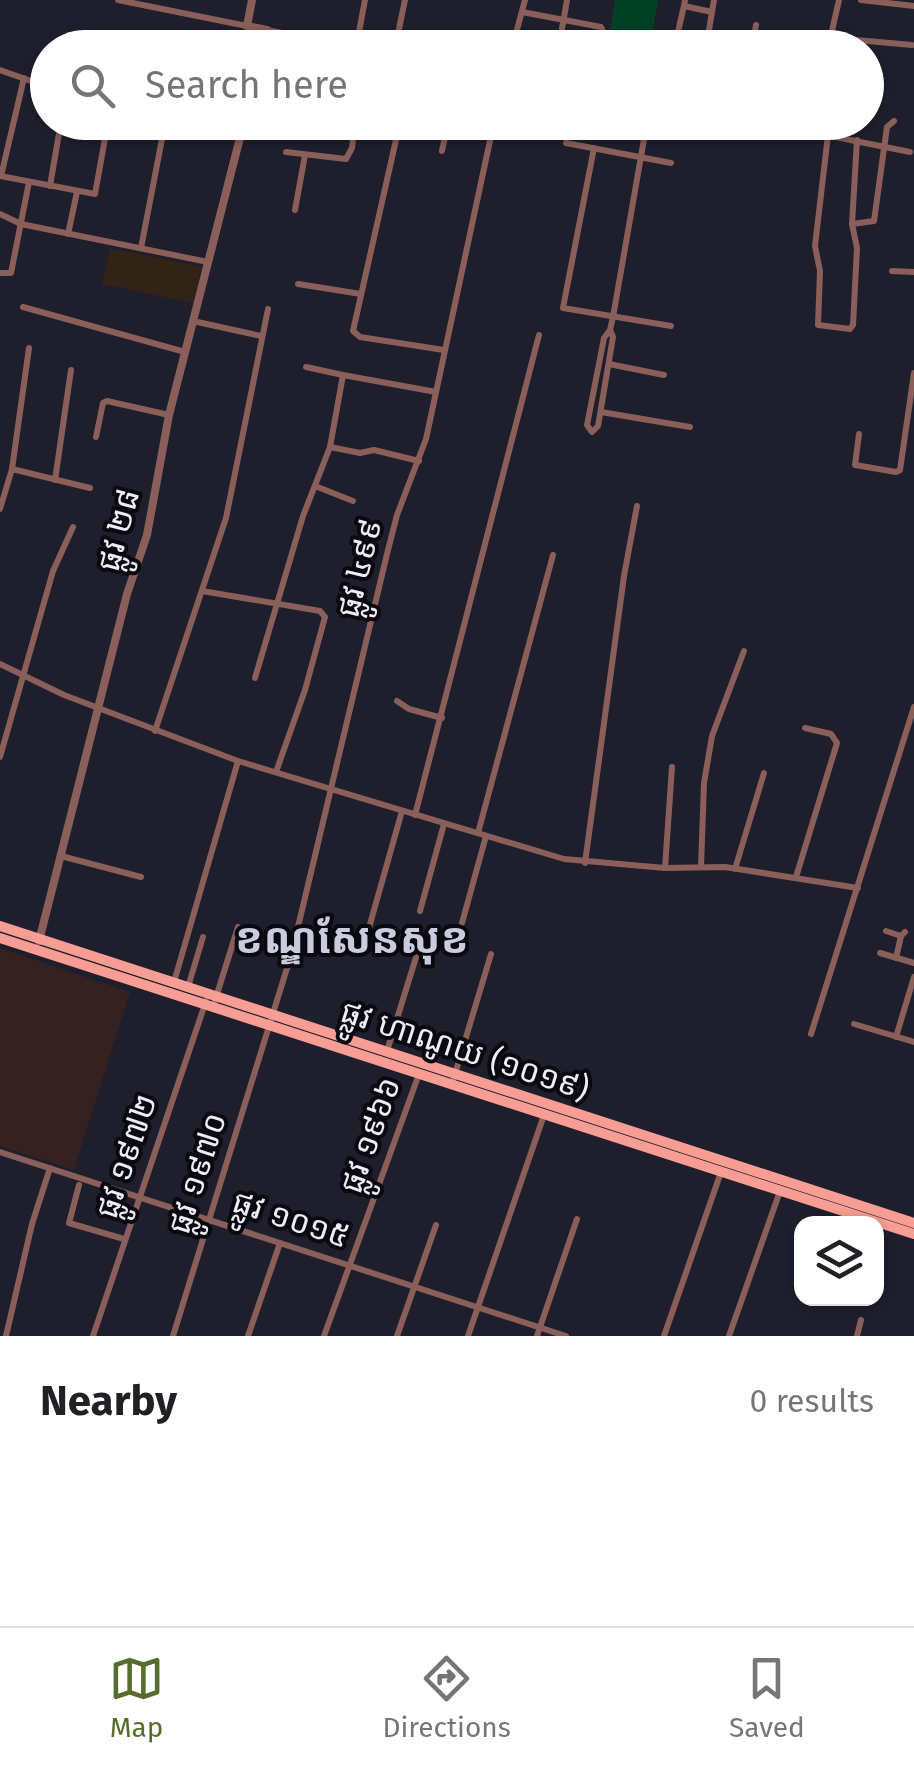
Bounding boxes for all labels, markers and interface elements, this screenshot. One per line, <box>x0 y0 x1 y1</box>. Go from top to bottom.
search box <box>30 30 884 140</box>
icon: search <box>65 58 120 113</box>
text: Search here <box>145 62 348 108</box>
street label: ផ្លូវ ២៨ <box>89 485 156 578</box>
street label: ផ្លូវ ៤៩៩ <box>328 515 399 624</box>
district label: ខណ្ឌសែនសុខ <box>235 914 469 965</box>
street label: ផ្លូវ ហាណូយ (១០១៩) <box>333 992 594 1117</box>
street label: ផ្លូវ ១៩៦៦ <box>332 1072 417 1201</box>
street label: ផ្លូវ ១៩៧២ <box>87 1089 174 1226</box>
street label: ផ្លូវ ១៩៧០ <box>160 1108 243 1241</box>
street label: ផ្លូវ ១០១៥ <box>225 1182 354 1265</box>
map controls <box>794 1216 884 1306</box>
button: layers <box>794 1216 884 1306</box>
text: Nearby <box>40 1376 177 1426</box>
text: 0 results <box>749 1382 874 1420</box>
tab: Map <box>109 1651 164 1744</box>
tab: Directions <box>382 1651 511 1744</box>
tab: Saved <box>729 1651 805 1744</box>

